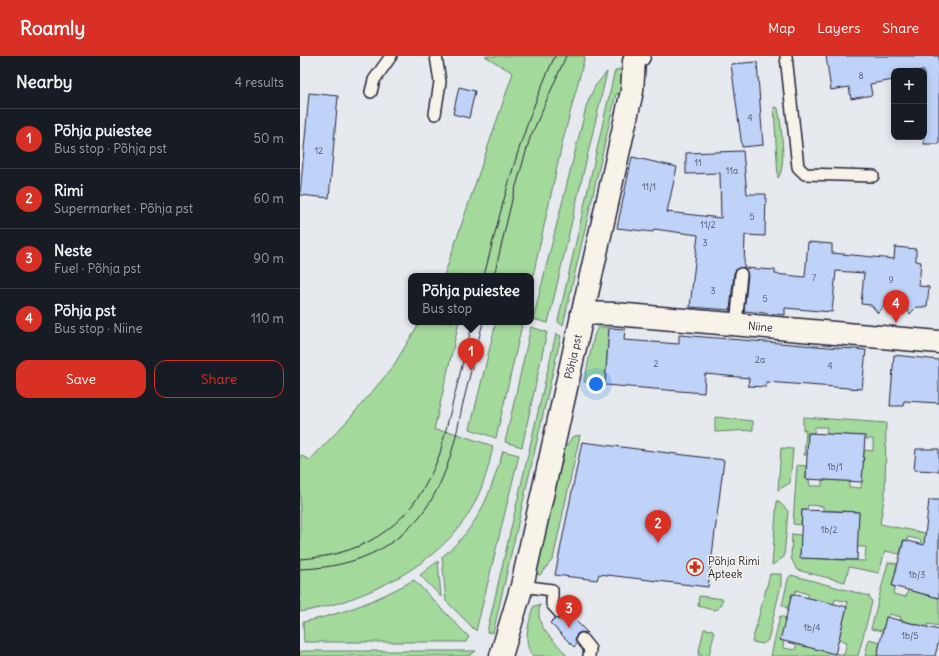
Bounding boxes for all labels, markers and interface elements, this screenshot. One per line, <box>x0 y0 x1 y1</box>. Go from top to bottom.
text: Roamly <box>20 16 85 40</box>
text: Map <box>768 19 795 37</box>
text: Layers <box>817 19 860 37</box>
text: Share <box>882 19 919 37</box>
map controls <box>891 68 927 140</box>
button: + <box>891 68 927 104</box>
house number: 8 <box>858 70 864 81</box>
text: Nearby <box>16 71 72 93</box>
text: 4 results <box>235 74 284 91</box>
button: − <box>891 104 927 140</box>
house number: 4 <box>747 112 753 123</box>
text: Põhja puiestee <box>54 121 152 140</box>
text: 1 <box>26 130 32 147</box>
text: 50 m <box>253 130 284 147</box>
text: Bus stop · Põhja pst <box>54 140 167 157</box>
house number: 12 <box>315 145 323 156</box>
house number: 11 <box>694 157 702 168</box>
house number: 11a <box>726 165 738 176</box>
text: Rimi <box>54 181 83 200</box>
house number: 11/1 <box>642 181 656 192</box>
text: 2 <box>25 190 33 207</box>
text: 60 m <box>253 190 284 207</box>
text: Supermarket · Põhja pst <box>54 200 193 217</box>
house number: 5 <box>749 211 755 222</box>
house number: 11/2 <box>700 219 716 230</box>
house number: 3 <box>702 237 708 248</box>
text: Neste <box>54 241 92 260</box>
text: 3 <box>25 250 33 267</box>
text: 90 m <box>253 250 284 267</box>
text: Fuel · Põhja pst <box>54 260 141 277</box>
house number: 7 <box>812 272 817 283</box>
popup <box>408 273 534 325</box>
house number: 9 <box>888 274 894 285</box>
text: Põhja puiestee <box>422 281 520 300</box>
house number: 3 <box>710 285 716 296</box>
pin: 4 <box>883 290 909 323</box>
house number: 5 <box>762 293 768 304</box>
text: Bus stop <box>422 300 472 317</box>
text: Põhja pst <box>54 301 116 320</box>
text: 4 <box>25 310 33 327</box>
text: 110 m <box>251 310 284 327</box>
street label: Niine <box>747 319 773 335</box>
text: Bus stop · Niine <box>54 320 142 337</box>
street label: Põhja pst <box>561 333 585 380</box>
pin: 1 <box>458 338 484 371</box>
house number: 2a <box>755 354 765 365</box>
house number: 2 <box>654 358 659 369</box>
button: Save <box>16 360 146 398</box>
button: Share <box>154 360 284 398</box>
house number: 4 <box>827 360 833 371</box>
your location <box>586 374 606 394</box>
house number: 1b/1 <box>827 461 843 472</box>
pin: 2 <box>645 510 671 543</box>
house number: 1b/2 <box>821 524 837 535</box>
place label: Põhja Rimi Apteek <box>708 554 760 581</box>
pharmacy icon: Põhja Rimi Apteek <box>685 557 705 577</box>
house number: 1b/3 <box>909 569 925 580</box>
pin: 3 <box>556 595 582 628</box>
house number: 1b/4 <box>803 622 821 633</box>
house number: 1b/5 <box>902 630 918 641</box>

